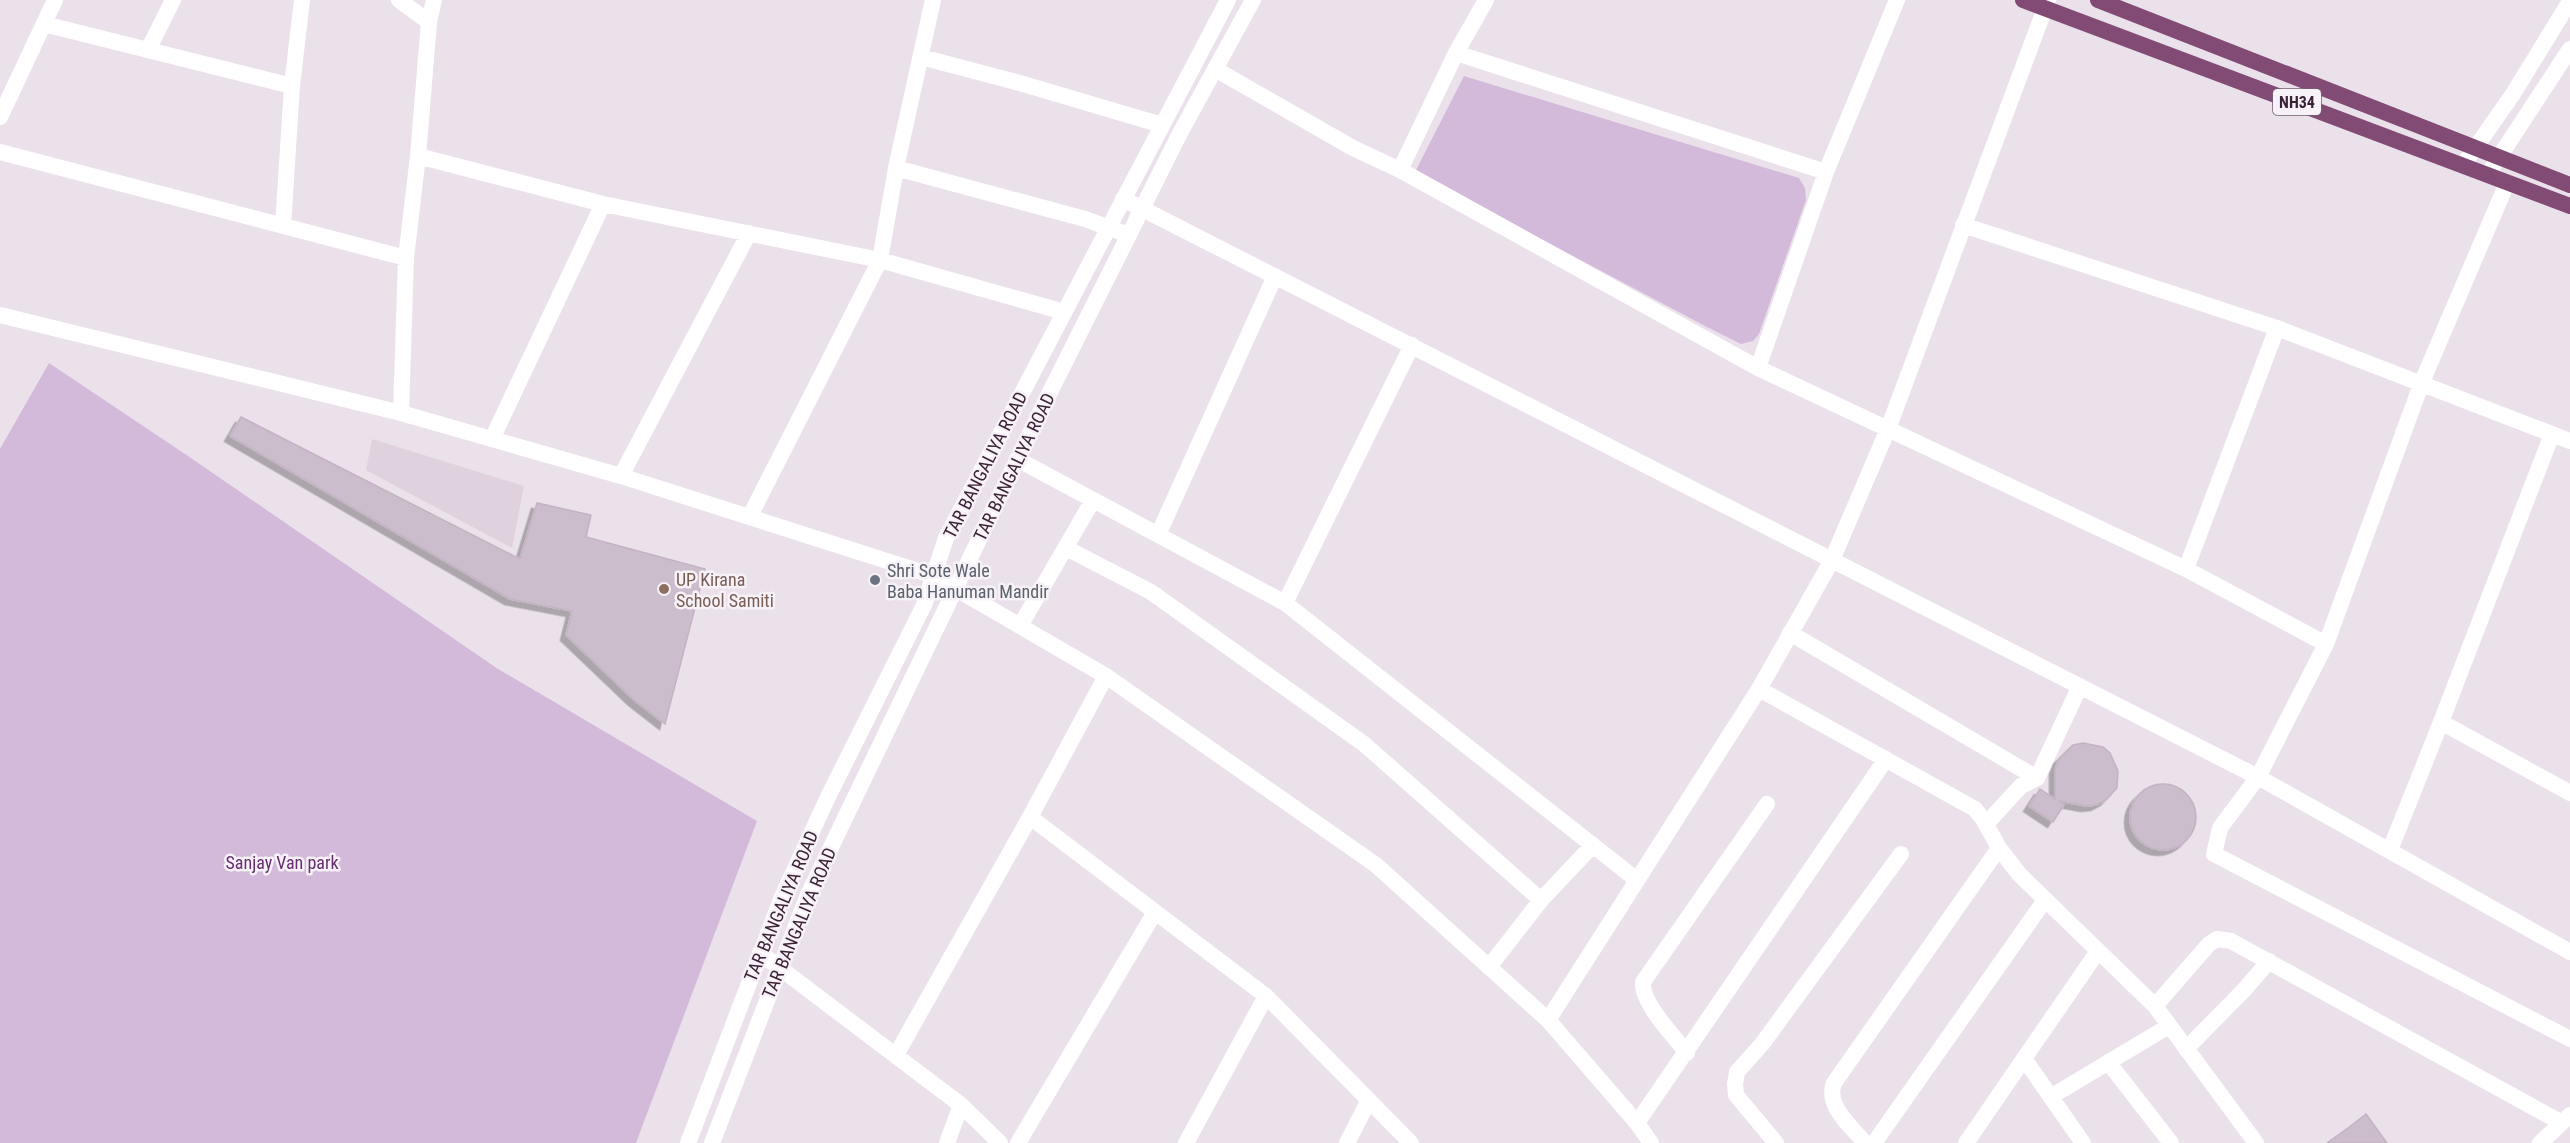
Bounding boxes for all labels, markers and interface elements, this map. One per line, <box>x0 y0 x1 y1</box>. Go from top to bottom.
road number: NH34 <box>2273 89 2321 115</box>
street label: TAR BANGALIYA ROAD <box>939 388 1031 542</box>
street label: TAR BANGALIYA ROAD <box>969 390 1059 544</box>
place label: Shri Sote Wale Baba Hanuman Mandir <box>887 560 1049 602</box>
place label: UP Kirana School Samiti <box>676 569 774 611</box>
marker: Shri Sote Wale Baba Hanuman Mandir <box>868 573 882 587</box>
marker: UP Kirana School Samiti <box>657 582 671 596</box>
street label: TAR BANGALIYA ROAD <box>739 827 823 985</box>
street label: TAR BANGALIYA ROAD <box>757 844 841 1002</box>
park label: Sanjay Van park <box>225 852 339 873</box>

